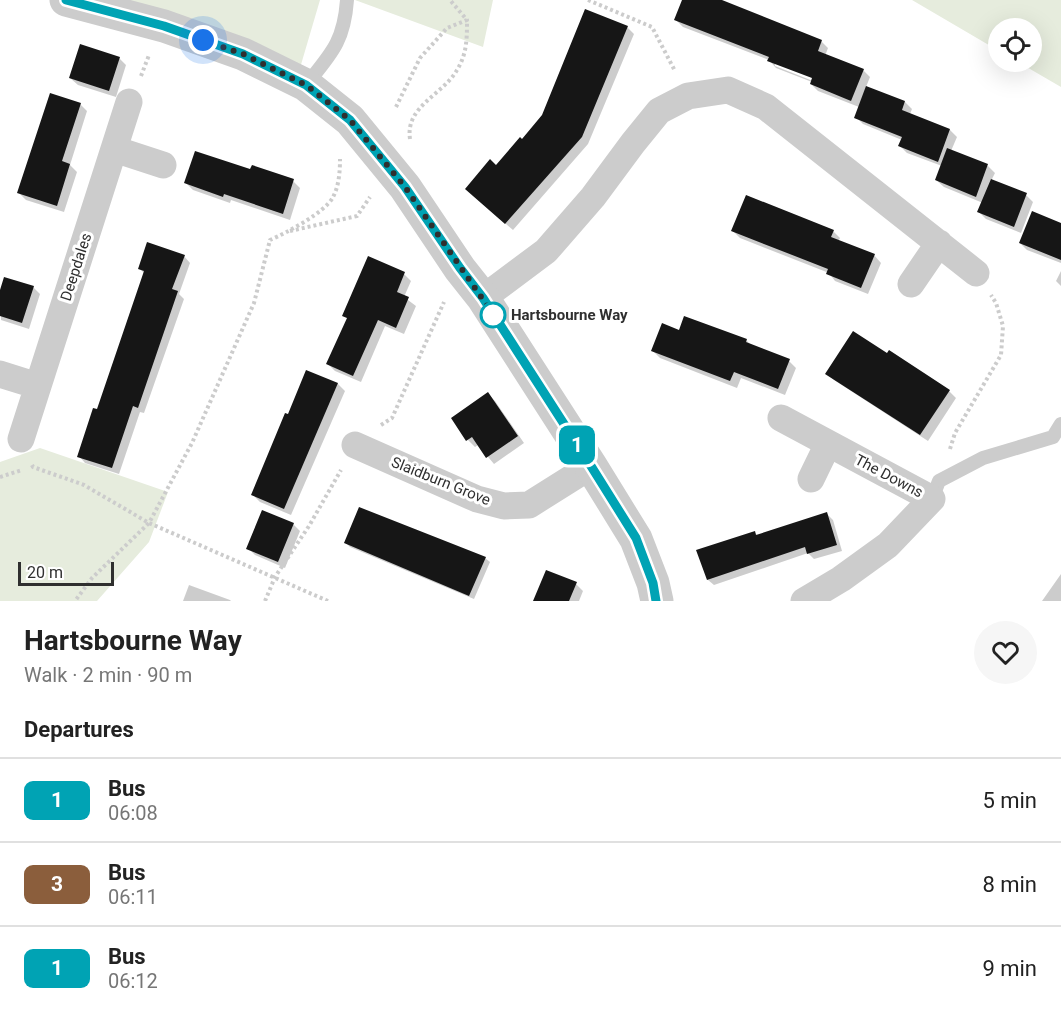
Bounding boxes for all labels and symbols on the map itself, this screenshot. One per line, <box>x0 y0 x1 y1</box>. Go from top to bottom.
your location <box>188 25 218 55</box>
street label: Deepdales <box>57 231 95 303</box>
marker: Hartsbourne Way <box>480 302 506 328</box>
place label: Hartsbourne Way <box>511 306 628 324</box>
line badge: 1 <box>558 426 596 464</box>
street label: The Downs <box>852 451 926 501</box>
street label: Slaidburn Grove <box>389 453 493 509</box>
scale bar <box>18 559 114 586</box>

